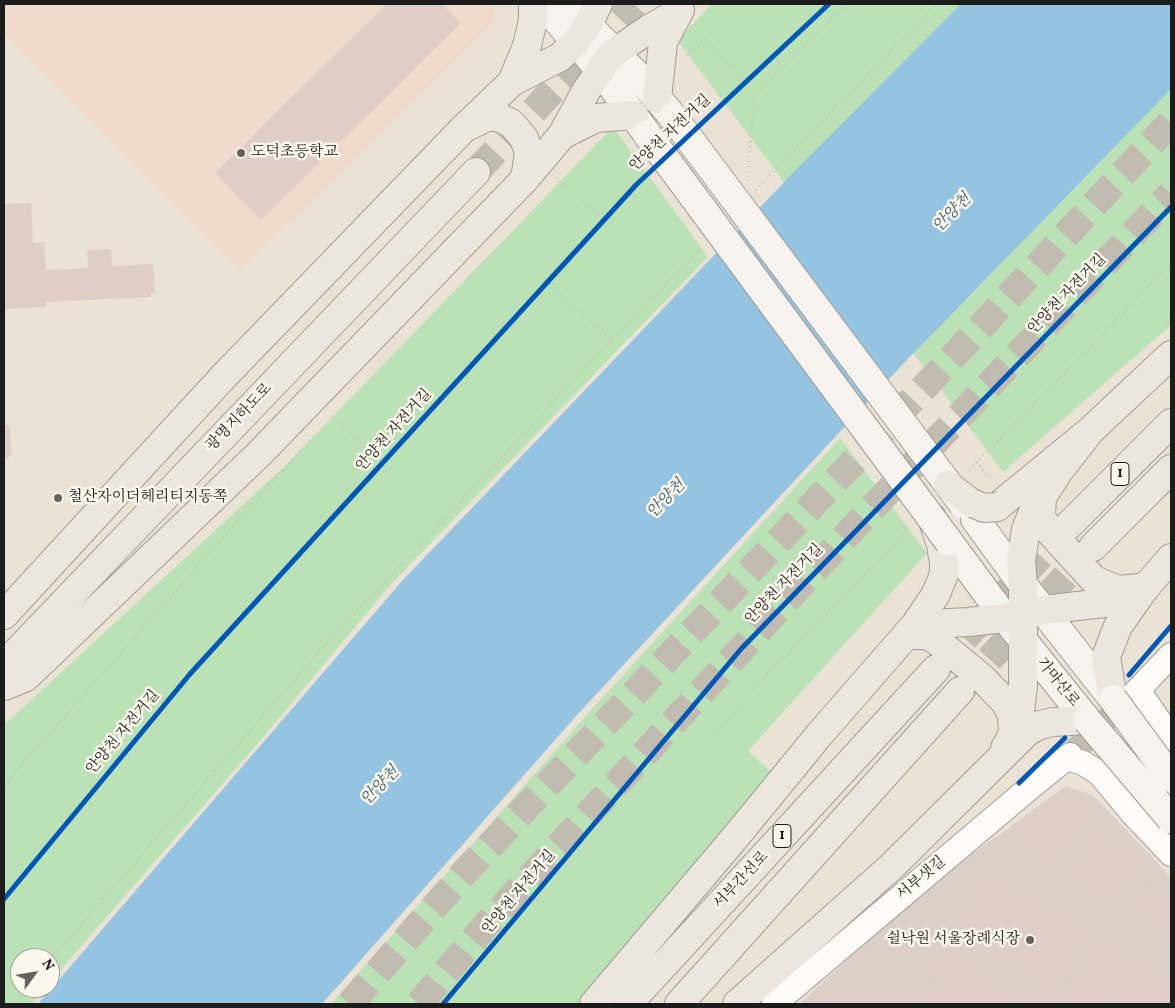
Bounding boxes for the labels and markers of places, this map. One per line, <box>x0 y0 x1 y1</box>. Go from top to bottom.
place label: 도덕초등학교 <box>251 144 338 162</box>
marker: 도덕초등학교 <box>235 147 247 159</box>
place label: 철산자이더헤리티지동쪽 <box>68 489 227 507</box>
marker: 철산자이더헤리티지동쪽 <box>52 492 64 504</box>
place label: 쉴낙원 서울장례식장 <box>887 931 1020 949</box>
marker: 쉴낙원 서울장례식장 <box>1024 934 1036 946</box>

